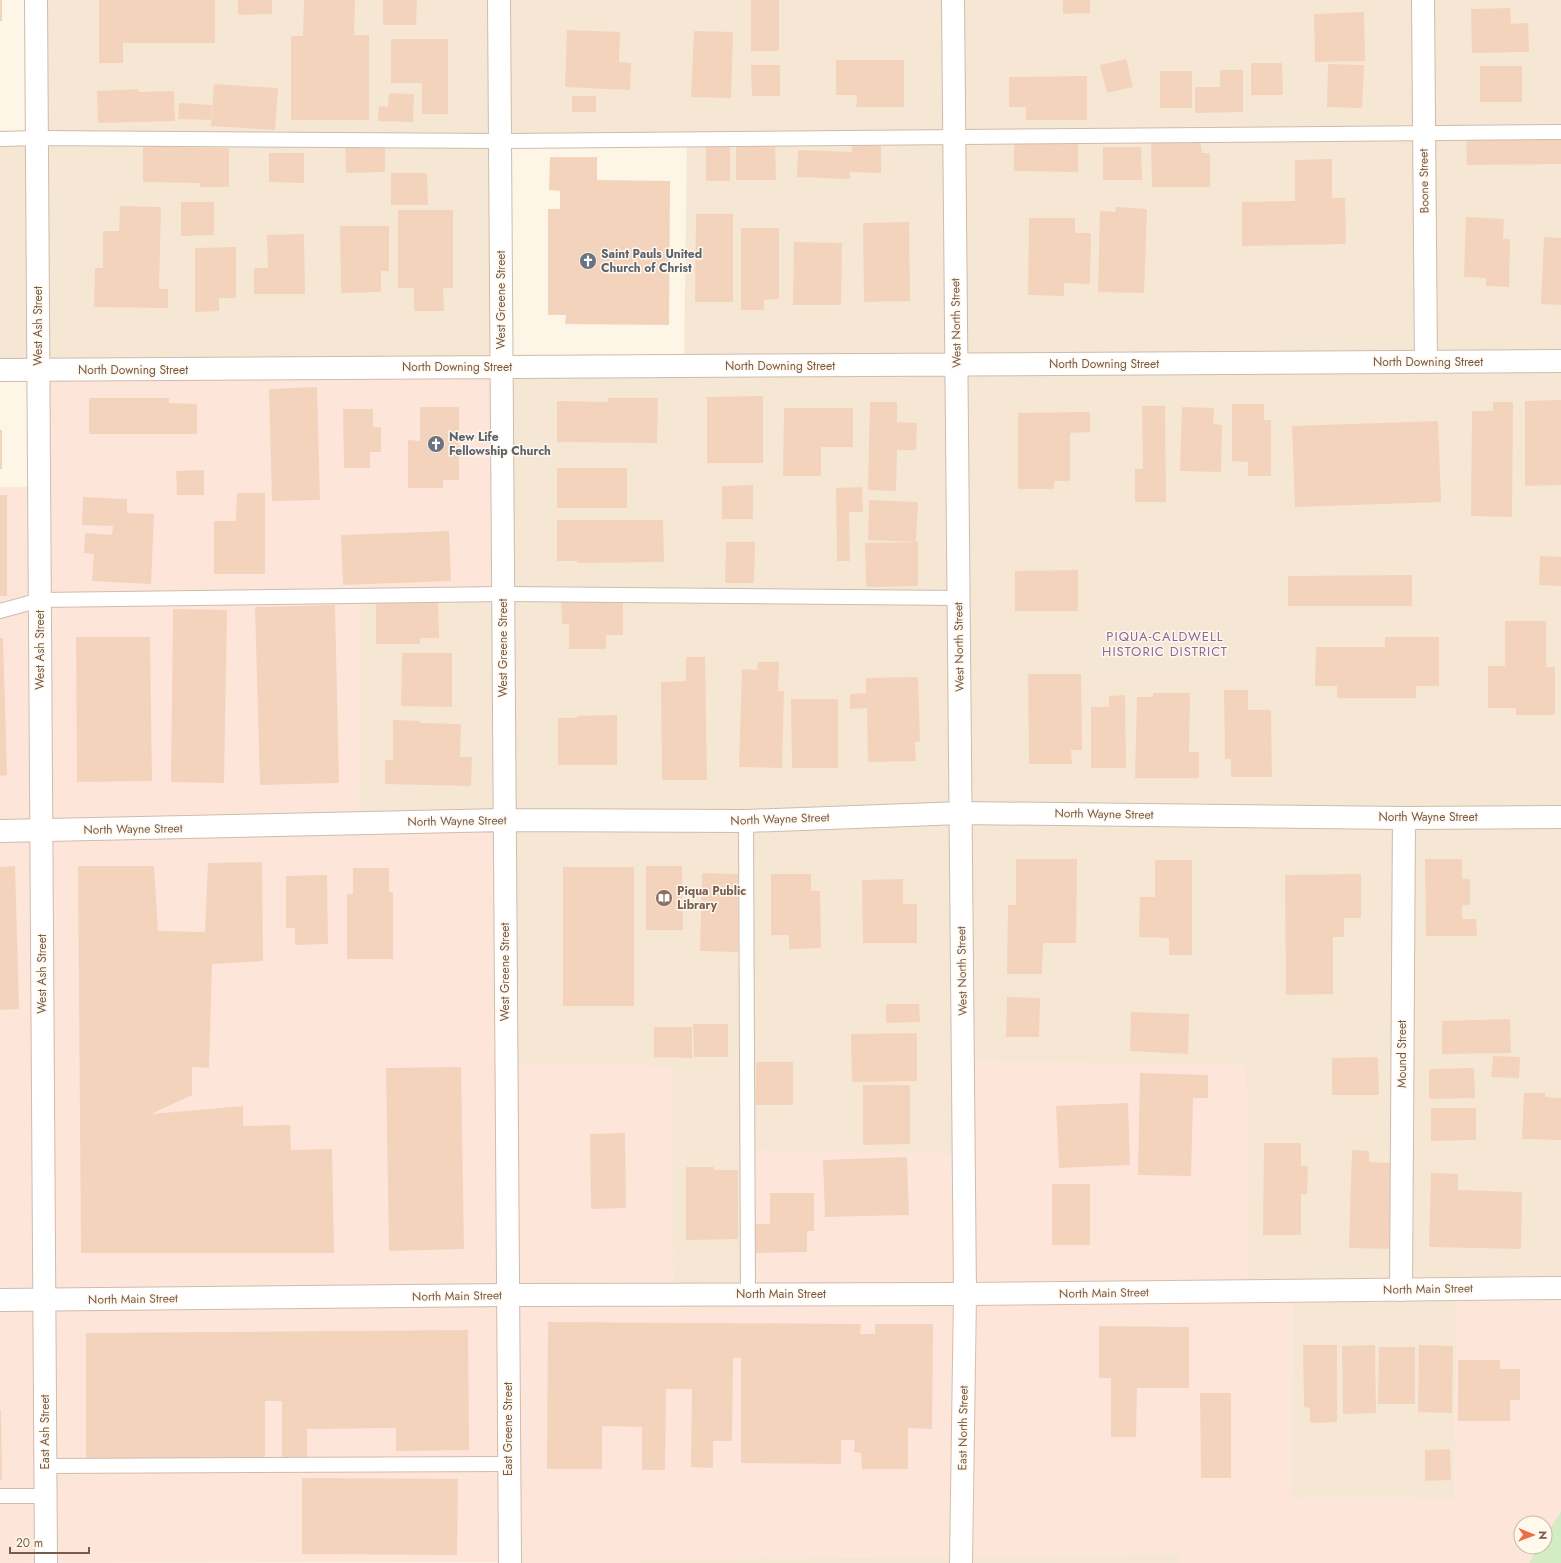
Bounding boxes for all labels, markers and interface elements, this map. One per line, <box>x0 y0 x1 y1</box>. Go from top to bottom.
street label: Boone Street <box>1414 148 1434 213</box>
place label: Saint Pauls United Church of Christ <box>601 245 702 277</box>
street label: West Greene Street <box>492 251 510 349</box>
church icon: Saint Pauls United Church of Christ <box>578 251 598 271</box>
street label: West North Street <box>946 278 966 368</box>
street label: West Ash Street <box>29 286 47 366</box>
street label: North Downing Street <box>1373 353 1483 371</box>
street label: North Downing Street <box>1049 355 1159 373</box>
street label: North Downing Street <box>725 357 835 375</box>
street label: North Downing Street <box>402 358 512 376</box>
street label: North Downing Street <box>78 361 188 379</box>
place label: New Life Fellowship Church <box>449 428 551 460</box>
church icon: New Life Fellowship Church <box>426 434 446 454</box>
street label: West Greene Street <box>494 599 512 697</box>
street label: West North Street <box>949 602 969 692</box>
street label: West Ash Street <box>31 610 49 690</box>
district label: PIQUA-CALDWELL HISTORIC DISTRICT <box>1102 627 1228 661</box>
street label: North Wayne Street <box>1054 804 1154 824</box>
street label: North Wayne Street <box>730 808 830 830</box>
street label: North Wayne Street <box>1378 808 1478 826</box>
street label: North Wayne Street <box>407 811 507 831</box>
street label: North Wayne Street <box>83 819 183 839</box>
place label: Piqua Public Library <box>677 882 746 914</box>
library icon: Piqua Public Library <box>654 888 674 908</box>
street label: West Greene Street <box>496 923 514 1021</box>
street label: West North Street <box>952 926 972 1016</box>
street label: West Ash Street <box>33 934 51 1014</box>
street label: Mound Street <box>1393 1020 1411 1088</box>
street label: North Main Street <box>1383 1279 1473 1299</box>
street label: North Main Street <box>1059 1283 1149 1303</box>
street label: North Main Street <box>736 1285 826 1303</box>
street label: North Main Street <box>412 1286 502 1306</box>
street label: North Main Street <box>88 1289 178 1309</box>
street label: East Greene Street <box>499 1382 517 1476</box>
street label: East North Street <box>953 1385 973 1471</box>
street label: East Ash Street <box>36 1394 54 1469</box>
north arrow <box>1513 1515 1553 1555</box>
scale bar <box>10 1529 89 1555</box>
text: N <box>1535 1531 1551 1540</box>
text: 20 m <box>16 1534 43 1552</box>

